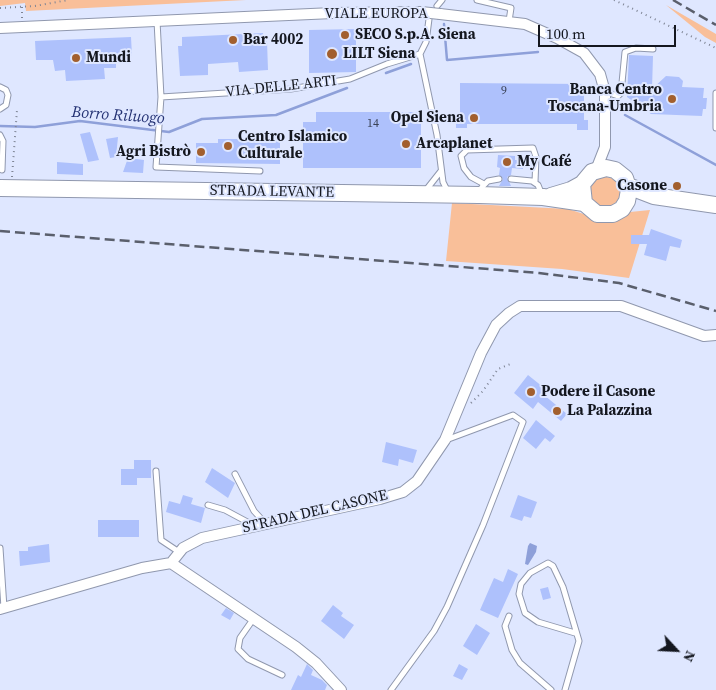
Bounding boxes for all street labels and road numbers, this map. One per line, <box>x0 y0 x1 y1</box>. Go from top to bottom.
street label: VIALE EUROPA <box>324 5 428 23</box>
street label: VIA DELLE ARTI <box>224 72 338 102</box>
street label: STRADA LEVANTE <box>210 182 334 202</box>
street label: STRADA DEL CASONE <box>241 487 389 537</box>

